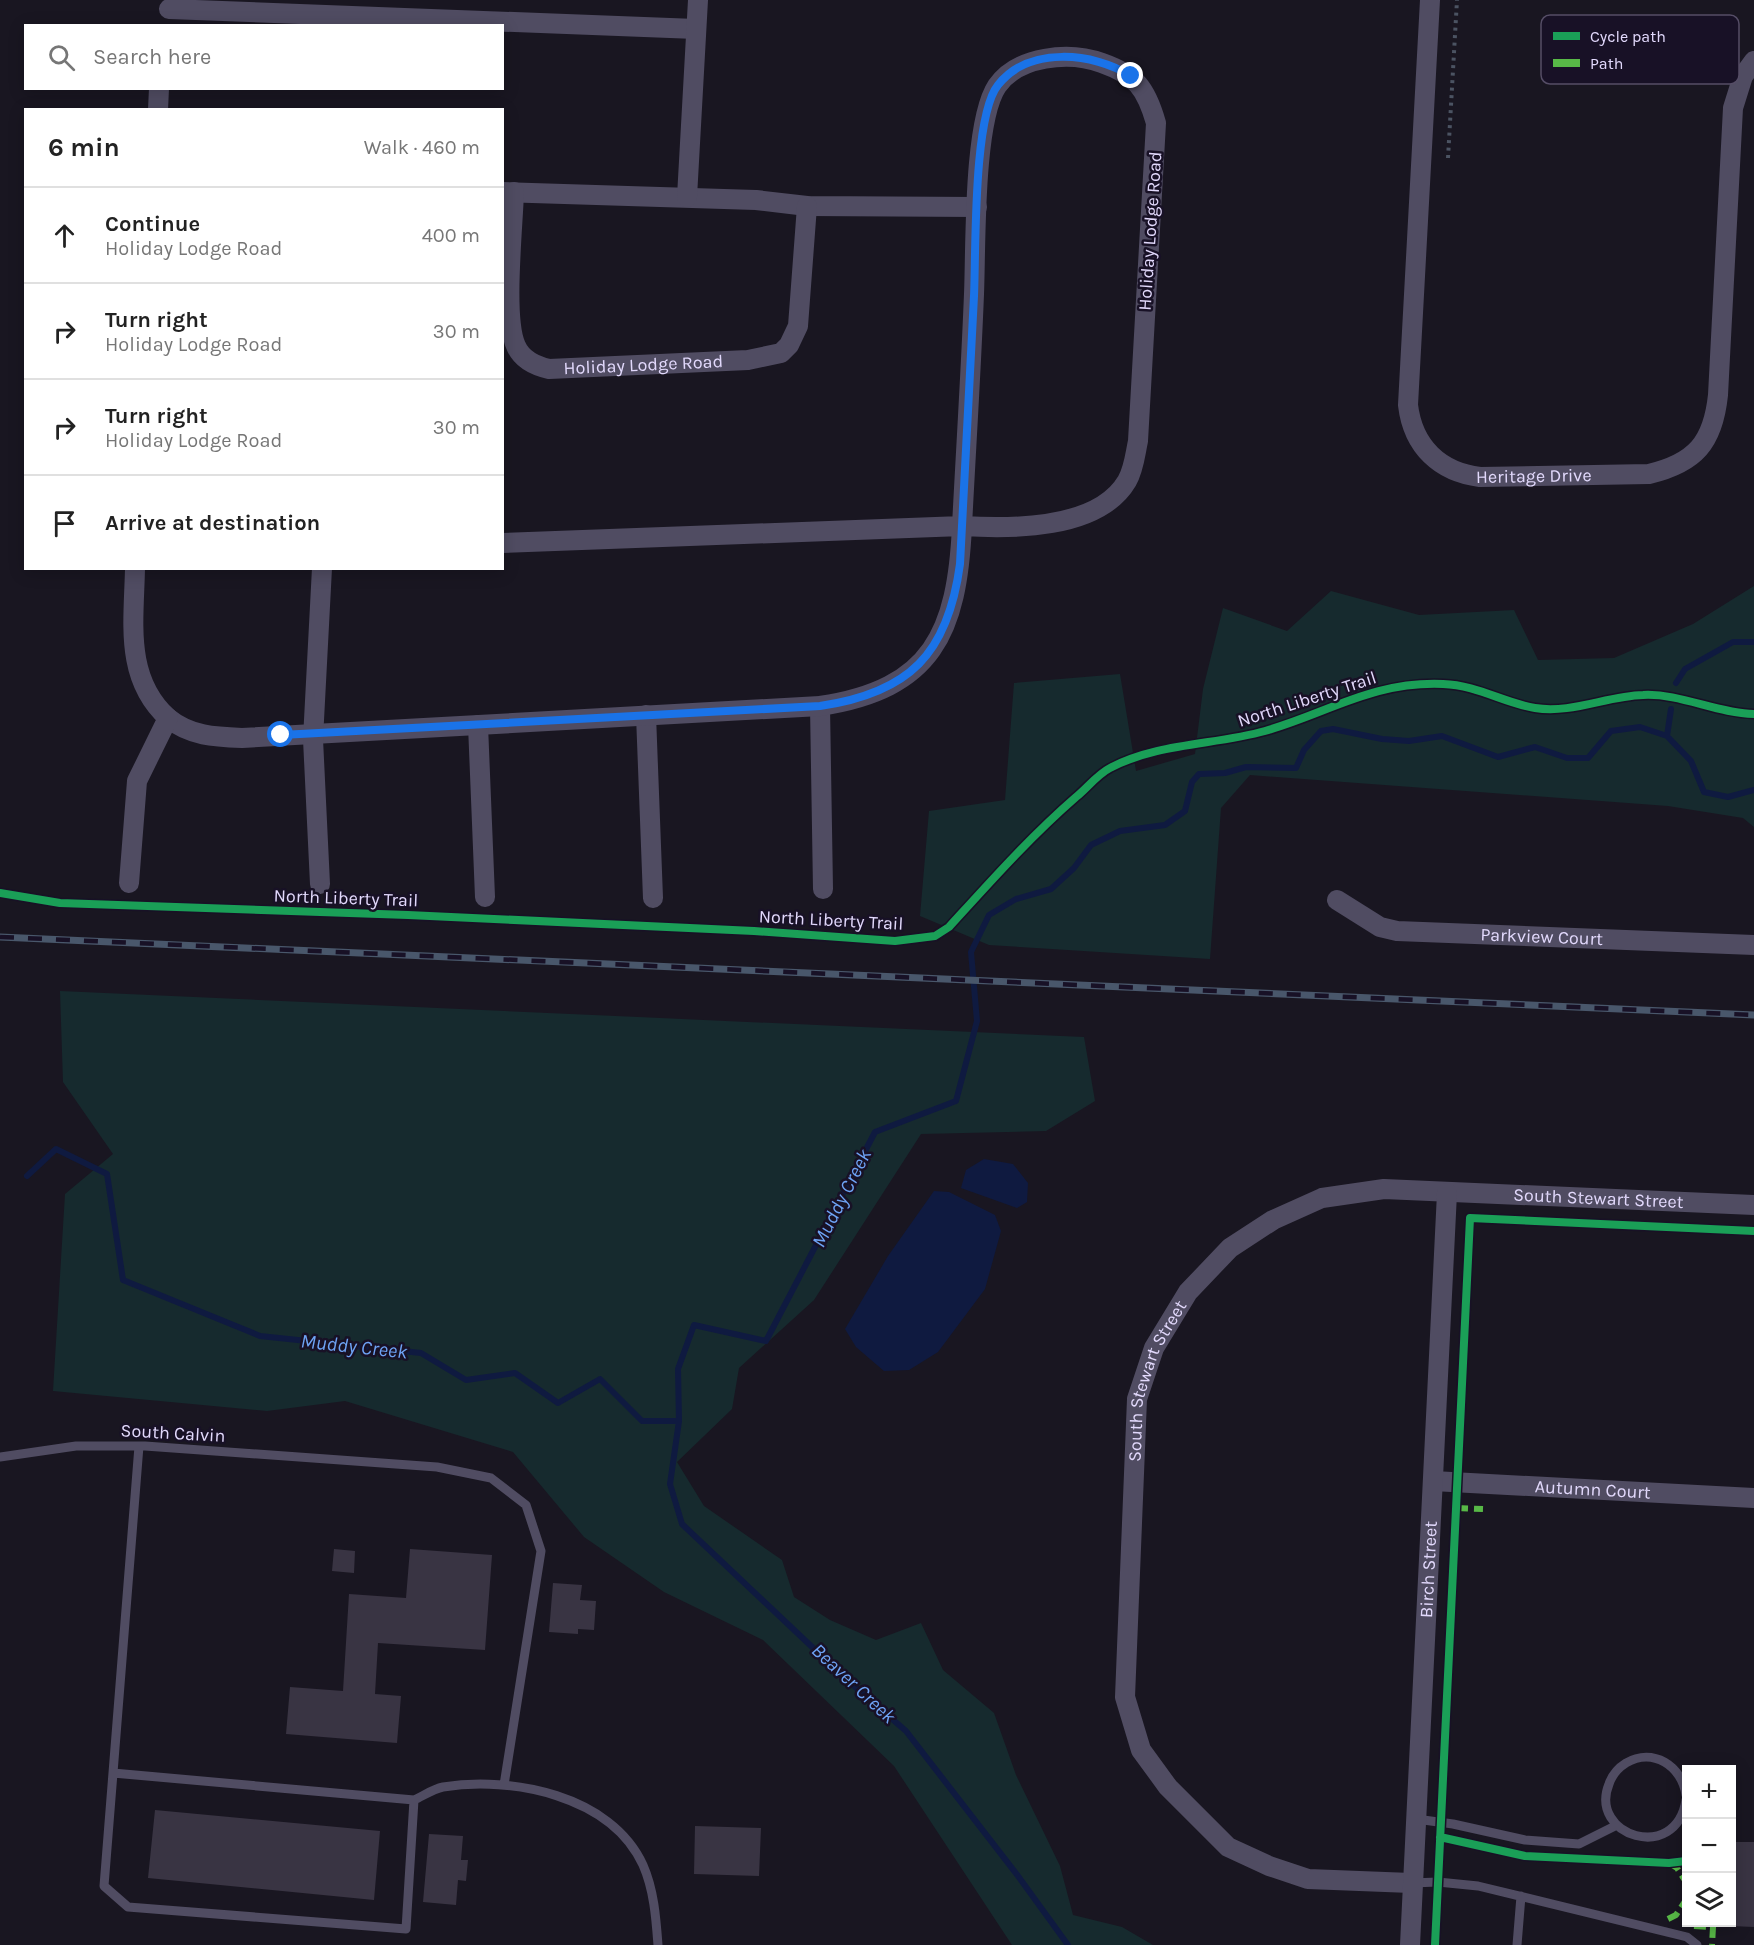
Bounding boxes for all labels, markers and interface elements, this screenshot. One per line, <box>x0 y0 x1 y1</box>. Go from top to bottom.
legend <box>1541 15 1739 84</box>
search box <box>24 24 504 90</box>
text: Cycle path <box>1590 27 1666 46</box>
icon: search <box>45 41 78 74</box>
text: Search here <box>93 44 211 70</box>
text: Path <box>1590 54 1623 73</box>
route end <box>1117 62 1143 88</box>
text: 6 min <box>48 132 120 163</box>
text: Walk · 460 m <box>364 136 480 159</box>
street label: Holiday Lodge Road <box>1133 151 1167 311</box>
text: Continue <box>105 211 200 237</box>
icon: ahead <box>48 219 81 252</box>
text: 400 m <box>422 224 480 247</box>
text: Holiday Lodge Road <box>105 237 282 260</box>
text: Turn right <box>105 307 208 333</box>
icon: right <box>48 315 81 348</box>
text: 30 m <box>433 320 480 343</box>
text: Holiday Lodge Road <box>105 333 282 356</box>
street label: Holiday Lodge Road <box>563 350 724 379</box>
text: Turn right <box>105 403 208 429</box>
icon: right <box>48 411 81 444</box>
text: 30 m <box>433 416 480 439</box>
text: Holiday Lodge Road <box>105 429 282 452</box>
street label: Heritage Drive <box>1476 464 1592 488</box>
icon: arrive <box>48 507 81 540</box>
text: Arrive at destination <box>105 510 320 536</box>
street label: North Liberty Trail <box>1235 666 1379 732</box>
route start <box>267 721 293 747</box>
street label: North Liberty Trail <box>273 884 419 912</box>
street label: North Liberty Trail <box>758 905 904 935</box>
street label: Parkview Court <box>1480 923 1604 950</box>
water label: Muddy Creek <box>807 1145 876 1251</box>
street label: South Stewart Street <box>1513 1184 1684 1213</box>
street label: South Stewart Street <box>1123 1296 1191 1462</box>
water label: Muddy Creek <box>299 1329 409 1364</box>
street label: South Calvin <box>120 1419 226 1447</box>
street label: Autumn Court <box>1534 1475 1652 1504</box>
street label: Birch Street <box>1415 1520 1442 1618</box>
water label: Beaver Creek <box>807 1639 901 1729</box>
map controls <box>1682 1765 1736 1927</box>
button: + <box>1682 1765 1736 1819</box>
button: − <box>1682 1819 1736 1873</box>
button: layers <box>1682 1873 1736 1927</box>

